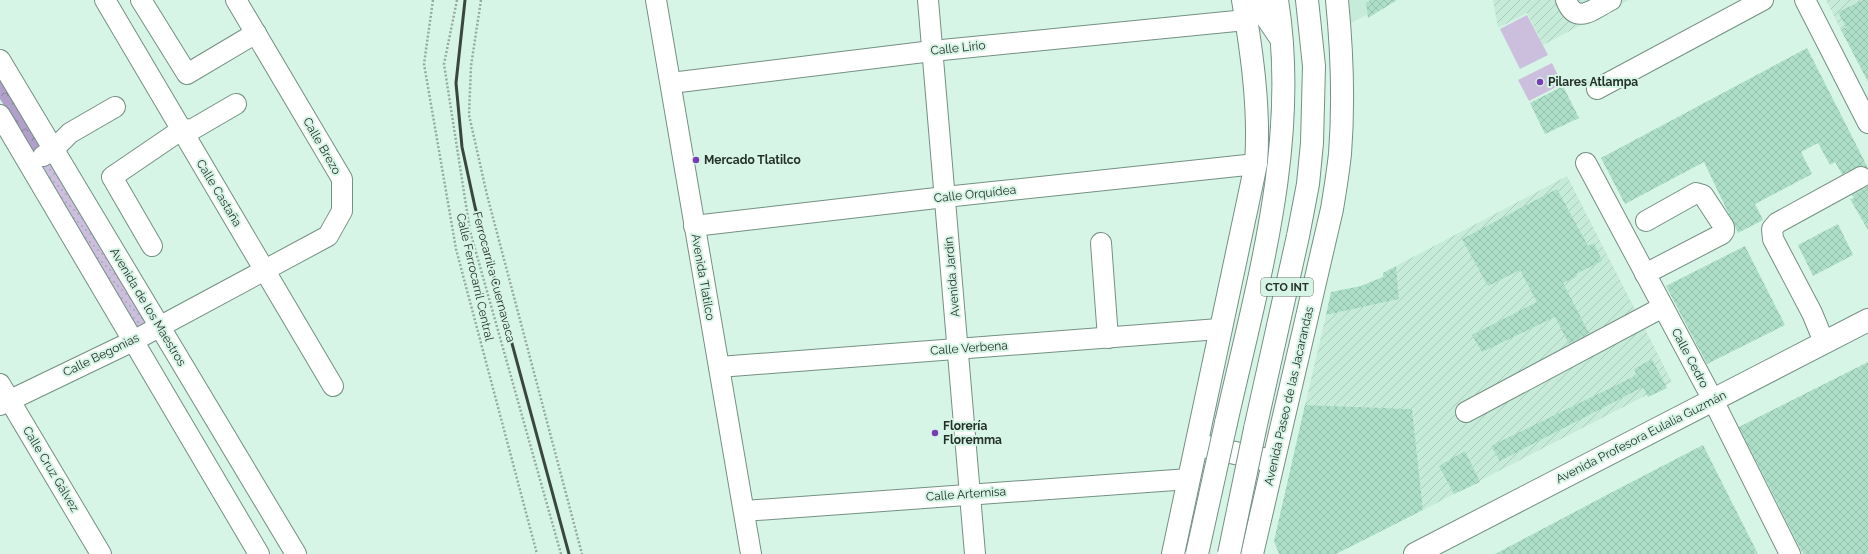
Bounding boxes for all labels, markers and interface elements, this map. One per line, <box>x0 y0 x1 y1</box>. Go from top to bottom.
street label: Calle Lirio <box>930 38 986 58</box>
place label: Pilares Atlampa <box>1548 75 1638 89</box>
marker: Pilares Atlampa <box>1535 77 1545 87</box>
street label: Calle Brezo <box>300 115 344 177</box>
place label: Mercado Tlatilco <box>704 153 801 167</box>
marker: Mercado Tlatilco <box>691 155 701 165</box>
street label: Calle Castaña <box>193 157 245 229</box>
street label: Calle Orquídea <box>933 183 1017 205</box>
street label: Ferrocarril a Cuernavaca <box>470 210 518 344</box>
street label: Calle Ferrocarril Central <box>453 212 497 343</box>
street label: Avenida Tlatilco <box>688 232 718 322</box>
street label: Avenida Jardín <box>942 236 962 318</box>
street label: Avenida de los Maestros <box>107 245 189 369</box>
road number: CTO INT <box>1261 278 1313 296</box>
street label: Avenida Paseo de las Jacarandas <box>1262 305 1316 487</box>
street label: Calle Cedro <box>1668 326 1712 390</box>
street label: Calle Begonias <box>61 330 142 379</box>
street label: Calle Verbena <box>930 338 1008 358</box>
street label: Avenida Profesora Eulalia Guzmán <box>1553 388 1729 486</box>
place label: Florería Floremma <box>943 419 1002 447</box>
street label: Calle Cruz Gálvez <box>20 424 82 514</box>
marker: Florería Floremma <box>930 428 940 438</box>
street label: Calle Artemisa <box>925 484 1007 504</box>

